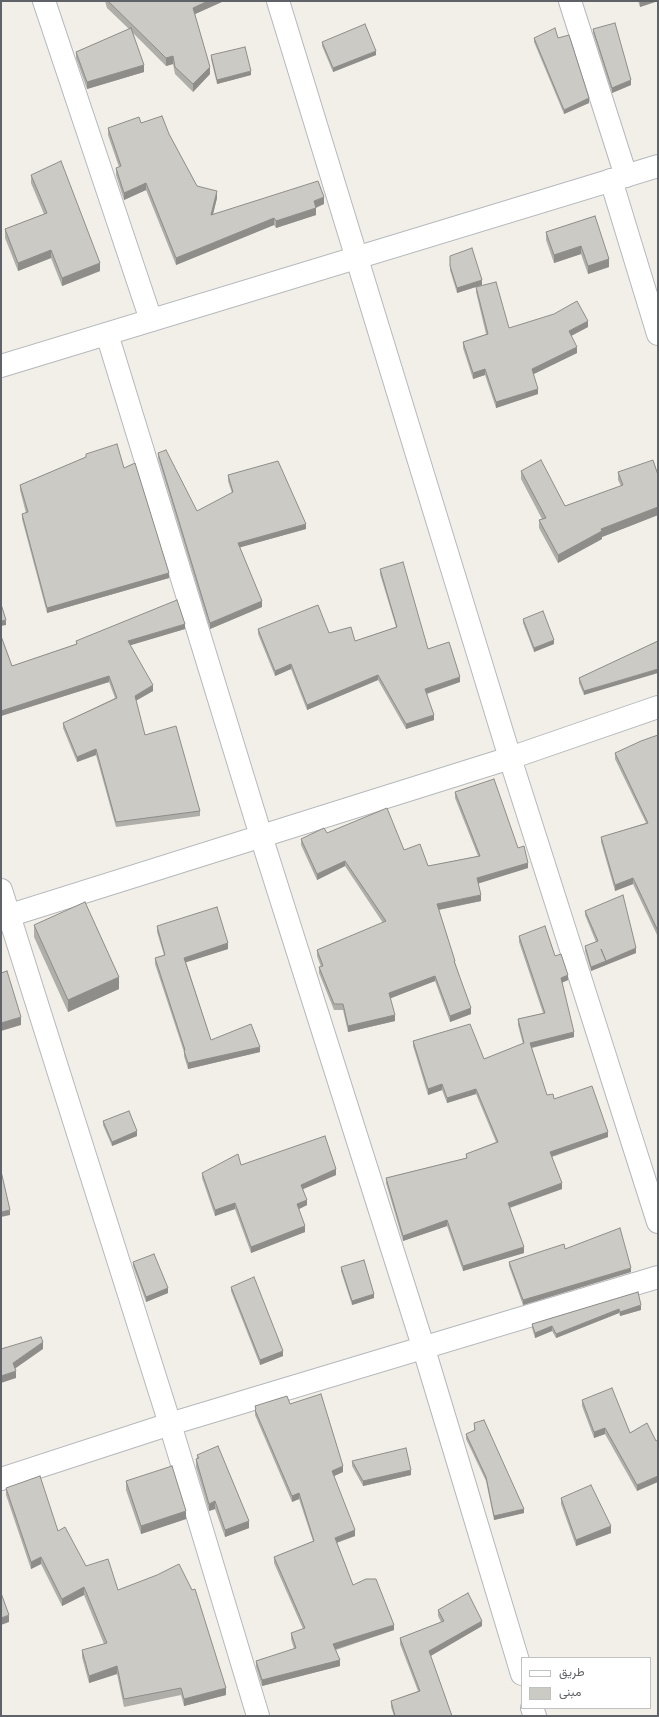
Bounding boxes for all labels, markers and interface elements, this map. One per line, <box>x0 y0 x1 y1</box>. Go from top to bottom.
legend <box>521 1657 651 1709</box>
text: طريق <box>559 1665 584 1679</box>
text: مبنى <box>559 1685 581 1699</box>

